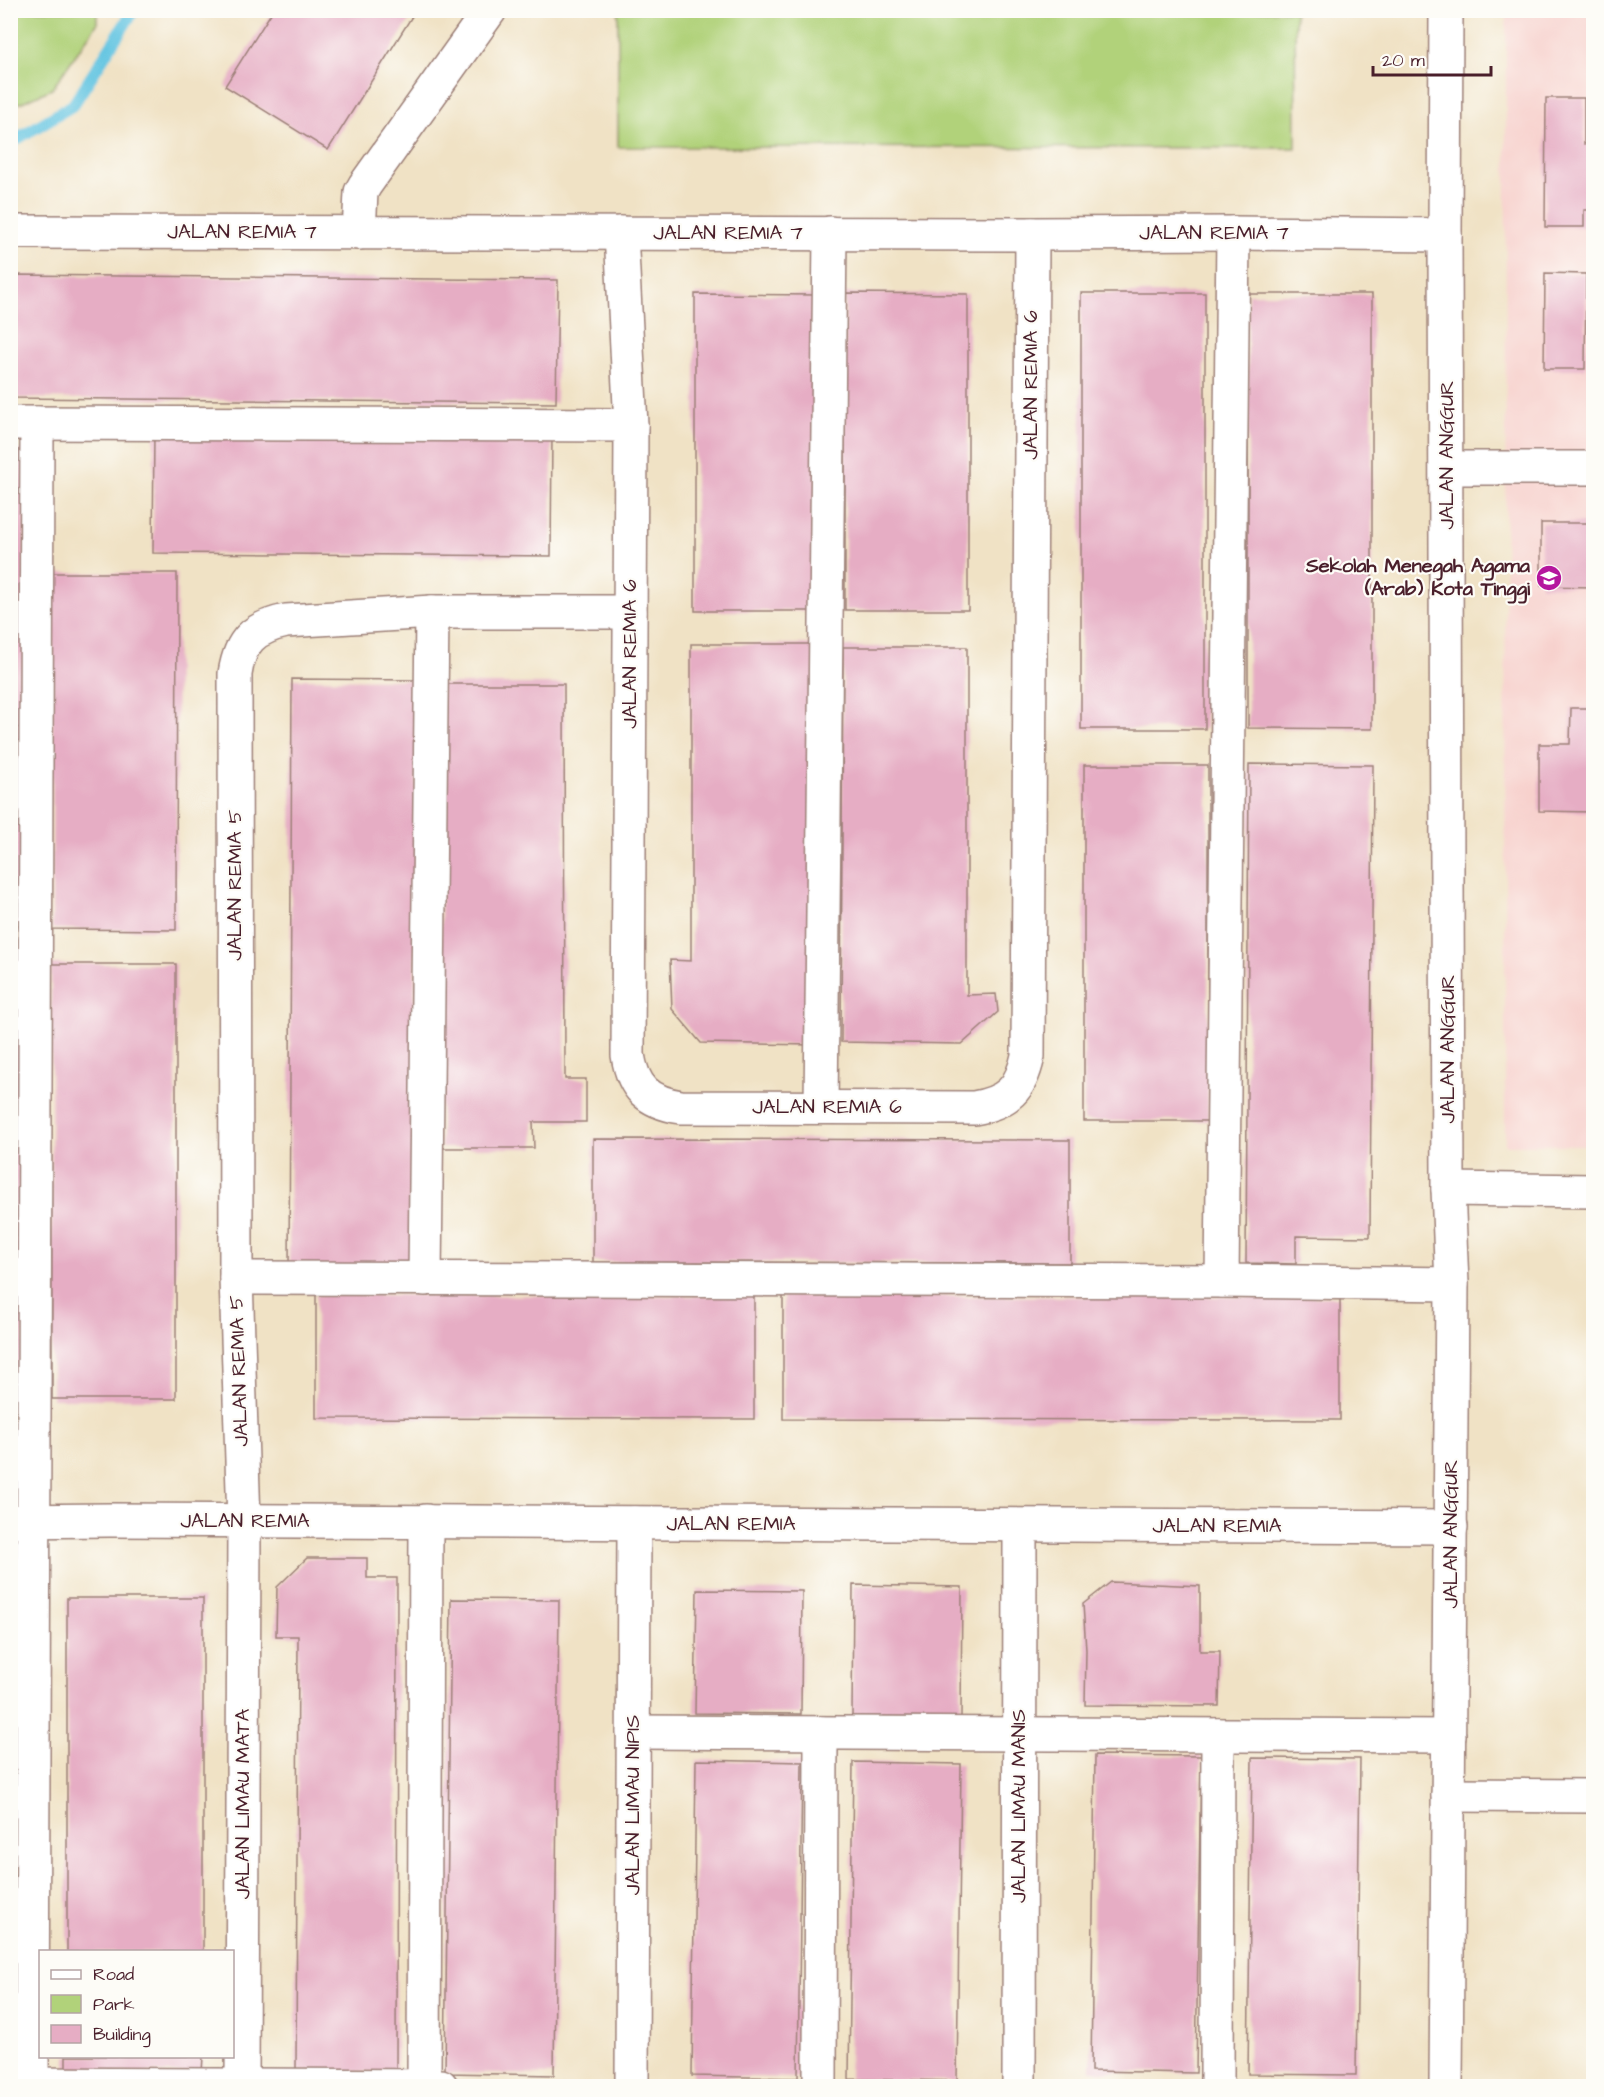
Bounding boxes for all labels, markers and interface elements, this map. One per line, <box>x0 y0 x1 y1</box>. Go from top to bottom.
scale bar <box>1373 39 1492 77</box>
text: 20 m <box>1382 48 1425 73</box>
street label: JALAN REMIA 7 <box>167 218 317 246</box>
street label: JALAN REMIA 7 <box>653 219 803 247</box>
street label: JALAN REMIA 7 <box>1139 219 1289 247</box>
street label: JALAN REMIA 6 <box>1017 310 1045 460</box>
street label: JALAN ANGGUR <box>1433 380 1461 530</box>
place label: Sekolah Menegah Agama (Arab) Kota Tinggi <box>1305 552 1531 604</box>
school or university icon: Sekolah Menegah Agama (Arab) Kota Tinggi <box>1534 563 1564 593</box>
street label: JALAN REMIA 6 <box>616 579 644 729</box>
street label: JALAN REMIA 5 <box>221 809 249 961</box>
street label: JALAN ANGGUR <box>1434 974 1462 1124</box>
street label: JALAN REMIA 6 <box>752 1093 902 1121</box>
street label: JALAN REMIA 5 <box>222 1295 256 1447</box>
street label: JALAN ANGGUR <box>1437 1459 1465 1609</box>
street label: JALAN REMIA <box>180 1507 310 1535</box>
street label: JALAN REMIA <box>666 1510 796 1538</box>
street label: JALAN REMIA <box>1152 1512 1282 1540</box>
street label: JALAN LIMAU MATA <box>229 1708 257 1899</box>
street label: JALAN LIMAU MANIS <box>1005 1709 1033 1903</box>
street label: JALAN LIMAU NIPIS <box>619 1715 647 1895</box>
legend <box>39 1950 234 2058</box>
text: Road <box>93 1962 134 1987</box>
text: Park <box>93 1992 135 2017</box>
text: Building <box>93 2022 151 2048</box>

